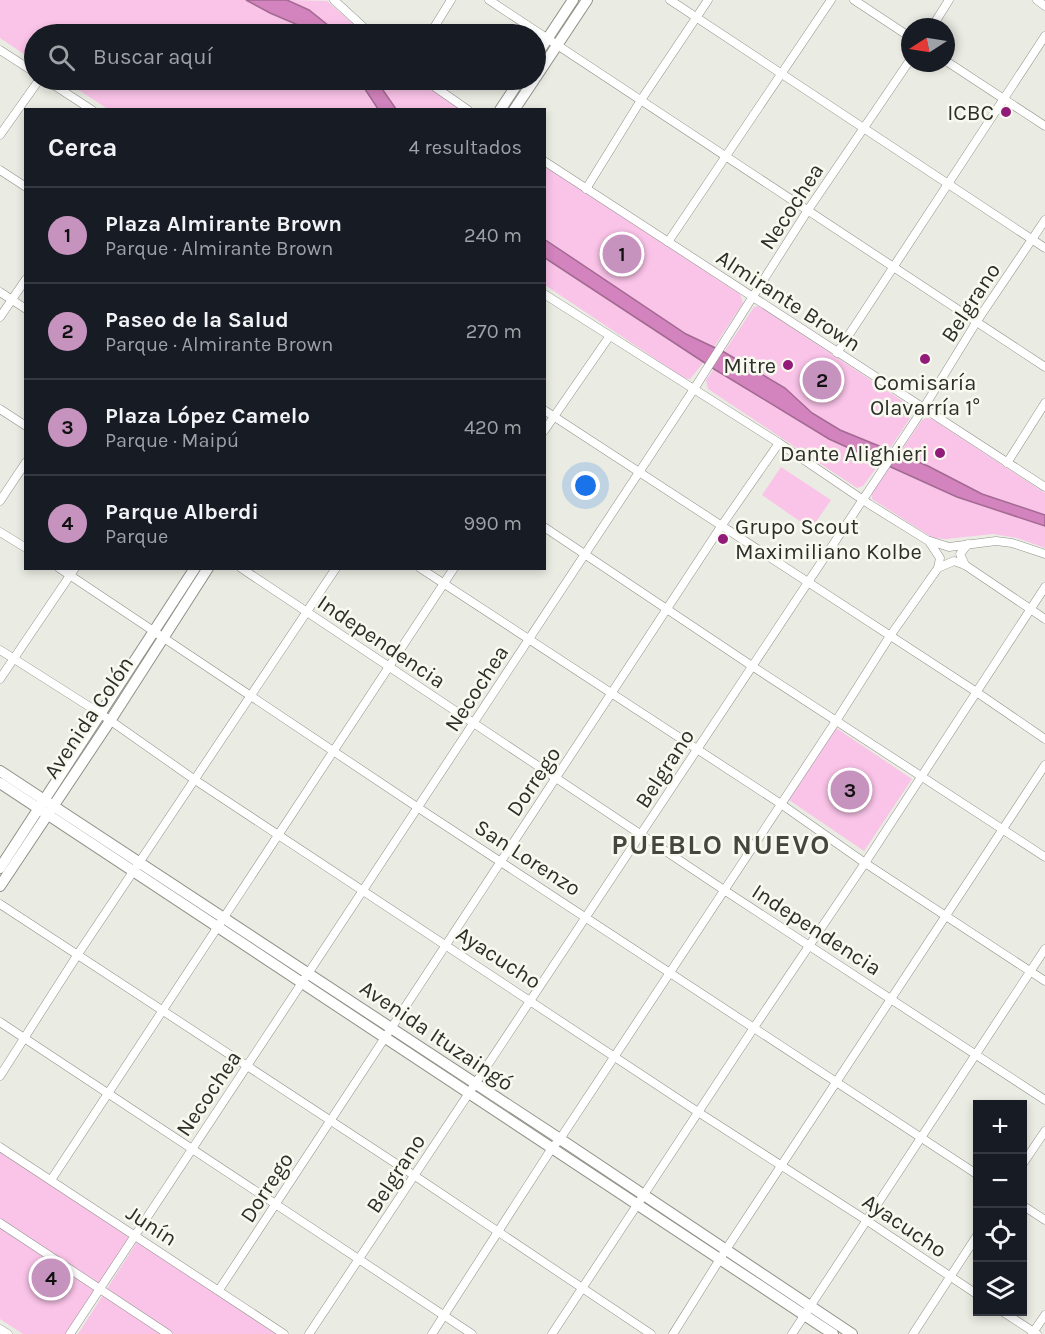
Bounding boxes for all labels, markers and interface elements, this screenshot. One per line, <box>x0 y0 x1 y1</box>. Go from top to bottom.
north arrow <box>901 18 955 72</box>
search box <box>24 24 546 90</box>
icon: search <box>45 41 78 74</box>
text: Buscar aquí <box>93 44 213 70</box>
place label: ICBC <box>947 100 994 126</box>
marker: ICBC <box>999 105 1013 119</box>
text: Cerca <box>48 132 117 163</box>
text: 4 resultados <box>409 136 522 159</box>
street label: Necochea <box>754 158 829 255</box>
text: Plaza Almirante Brown <box>105 211 342 237</box>
text: 1 <box>64 224 71 247</box>
text: 240 m <box>464 224 522 247</box>
pin: 1 <box>602 232 642 276</box>
text: Parque · Almirante Brown <box>105 237 333 260</box>
street label: Almirante Brown <box>711 244 866 357</box>
street label: Belgrano <box>936 258 1006 347</box>
text: Paseo de la Salud <box>105 307 289 333</box>
text: 2 <box>61 320 74 343</box>
text: 270 m <box>466 320 522 343</box>
text: Parque · Almirante Brown <box>105 333 333 356</box>
marker: Comisaría Olavarría 1° <box>918 352 932 366</box>
place label: Mitre <box>723 353 776 379</box>
marker: Mitre <box>781 358 795 372</box>
pin: 2 <box>802 358 842 403</box>
place label: Comisaría Olavarría 1° <box>870 370 980 421</box>
text: Plaza López Camelo <box>105 403 310 429</box>
text: 3 <box>61 416 74 439</box>
text: 420 m <box>464 416 522 439</box>
text: Parque · Maipú <box>105 429 239 452</box>
place label: Dante Alighieri <box>780 441 928 467</box>
marker: Dante Alighieri <box>933 446 947 460</box>
your location <box>571 471 600 500</box>
text: Parque Alberdi <box>105 499 259 525</box>
text: 4 <box>62 512 73 535</box>
text: 990 m <box>463 512 522 535</box>
place label: Grupo Scout Maximiliano Kolbe <box>735 514 922 565</box>
text: Parque <box>105 525 168 548</box>
marker: Grupo Scout Maximiliano Kolbe <box>716 532 730 546</box>
street label: Independencia <box>312 589 450 694</box>
street label: Necochea <box>439 640 514 737</box>
street label: Avenida Colón <box>38 652 139 784</box>
street label: Belgrano <box>630 724 700 813</box>
street label: Dorrego <box>501 742 566 821</box>
pin: 3 <box>830 768 870 812</box>
street label: San Lorenzo <box>470 814 585 902</box>
district label: PUEBLO NUEVO <box>611 828 831 861</box>
street label: Independencia <box>747 878 886 981</box>
street label: Ayacucho <box>451 921 546 995</box>
street label: Avenida Ituzaingó <box>355 975 518 1097</box>
street label: Necochea <box>171 1046 247 1141</box>
map controls <box>973 1100 1027 1316</box>
button: + <box>973 1100 1027 1154</box>
street label: Belgrano <box>361 1129 431 1218</box>
street label: Dorrego <box>235 1148 299 1227</box>
button: − <box>973 1154 1027 1208</box>
street label: Ayacucho <box>858 1188 951 1263</box>
street label: Junín <box>121 1200 182 1252</box>
button: locate <box>973 1208 1027 1262</box>
pin: 4 <box>32 1256 70 1300</box>
button: layers <box>973 1262 1027 1316</box>

